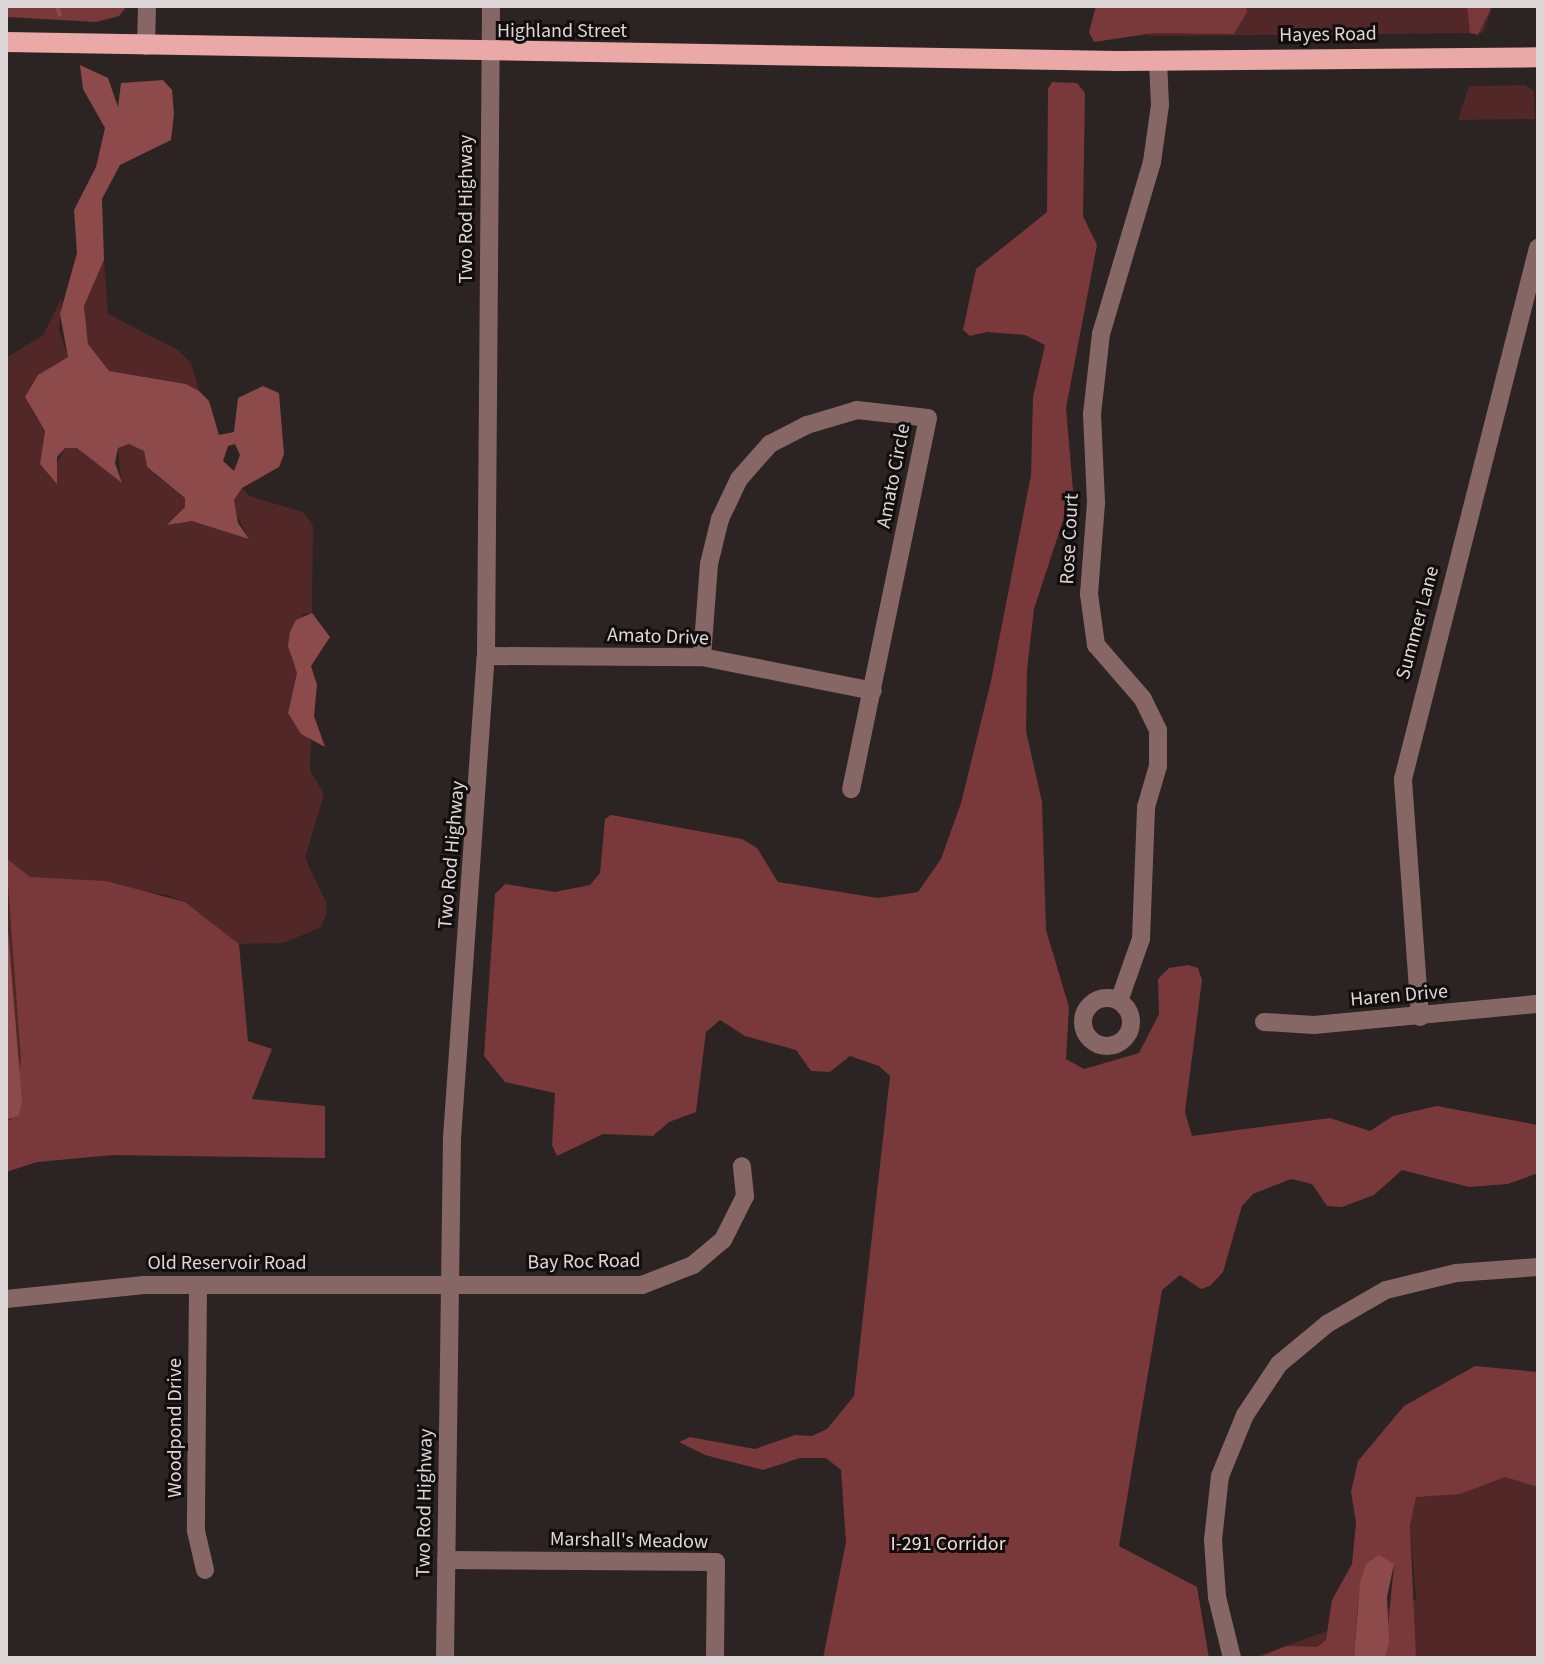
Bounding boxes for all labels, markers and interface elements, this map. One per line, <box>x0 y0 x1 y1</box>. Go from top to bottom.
street label: Highland Street <box>497 19 627 43</box>
street label: Hayes Road <box>1279 22 1377 48</box>
street label: Two Rod Highway <box>454 135 478 283</box>
street label: Amato Circle <box>872 422 916 530</box>
street label: Rose Court <box>1056 493 1084 585</box>
street label: Summer Lane <box>1391 564 1445 682</box>
street label: Amato Drive <box>607 623 709 651</box>
street label: Two Rod Highway <box>434 780 470 930</box>
street label: Haren Drive <box>1349 980 1449 1012</box>
street label: Bay Roc Road <box>527 1249 641 1275</box>
street label: Old Reservoir Road <box>147 1251 307 1275</box>
street label: Woodpond Drive <box>163 1358 187 1498</box>
street label: Two Rod Highway <box>412 1428 438 1578</box>
street label: Marshall's Meadow <box>550 1528 708 1554</box>
park label: I-291 Corridor <box>890 1532 1006 1556</box>

